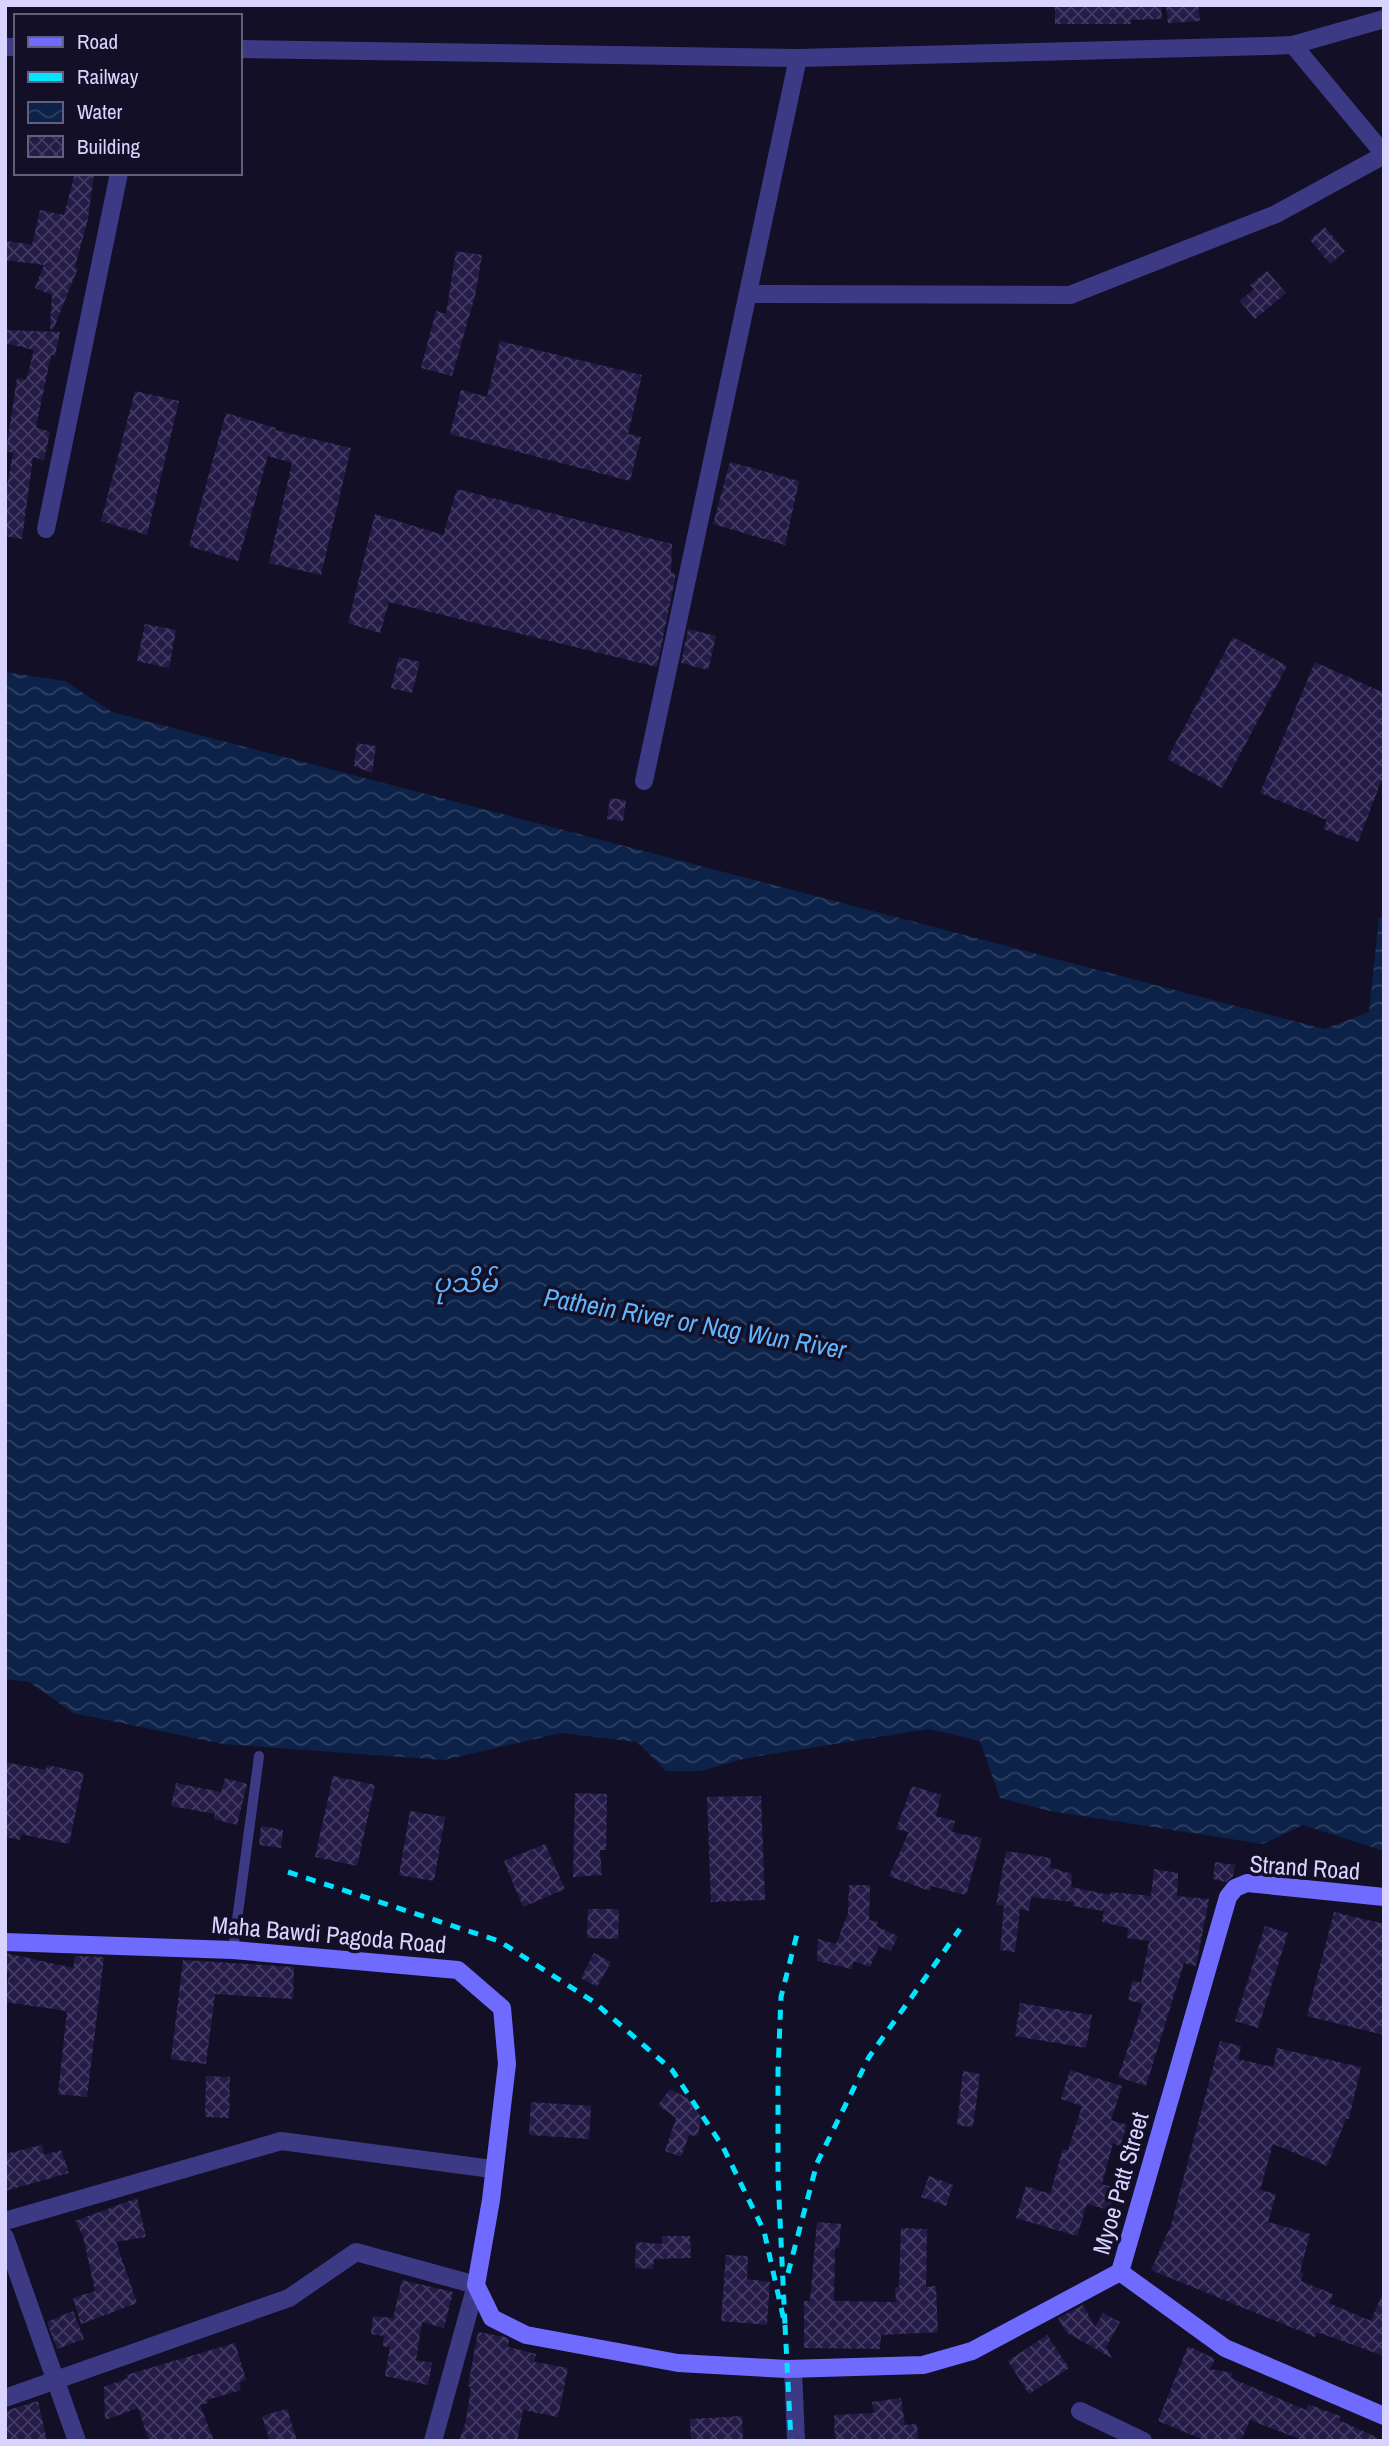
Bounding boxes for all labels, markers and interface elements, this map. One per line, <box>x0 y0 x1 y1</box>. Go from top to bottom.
legend <box>14 14 242 175</box>
text: Road <box>77 27 118 56</box>
text: Railway <box>77 62 139 91</box>
text: Water <box>77 97 123 126</box>
text: Building <box>77 132 141 161</box>
water label: ပုသိမ် <box>433 1265 499 1305</box>
water label: Pathein River or Nag Wun River <box>541 1279 850 1367</box>
street label: Strand Road <box>1249 1847 1361 1887</box>
street label: Maha Bawdi Pagoda Road <box>210 1908 448 1960</box>
street label: Myoe Patt Street <box>1084 2108 1156 2258</box>

